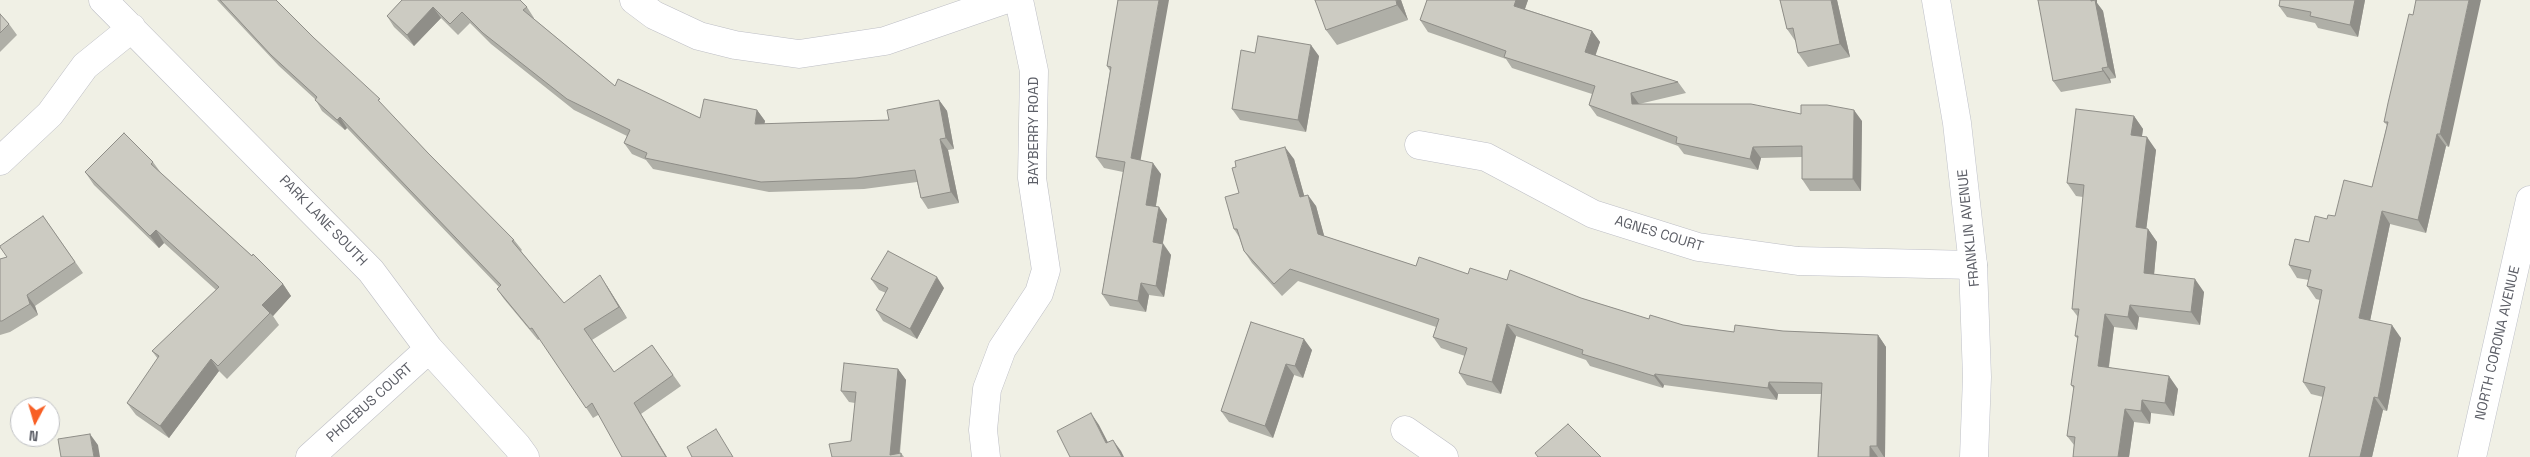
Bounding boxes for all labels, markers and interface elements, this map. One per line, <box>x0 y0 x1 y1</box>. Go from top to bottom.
street label: BAYBERRY ROAD <box>1026 77 1042 185</box>
street label: FRANKLIN AVENUE <box>1954 168 1984 288</box>
street label: PARK LANE SOUTH <box>276 172 370 270</box>
street label: AGNES COURT <box>1613 213 1705 255</box>
street label: NORTH CORONA AVENUE <box>2472 264 2524 422</box>
street label: PHOEBUS COURT <box>323 360 417 446</box>
north arrow <box>10 397 60 447</box>
text: N <box>28 426 39 445</box>

